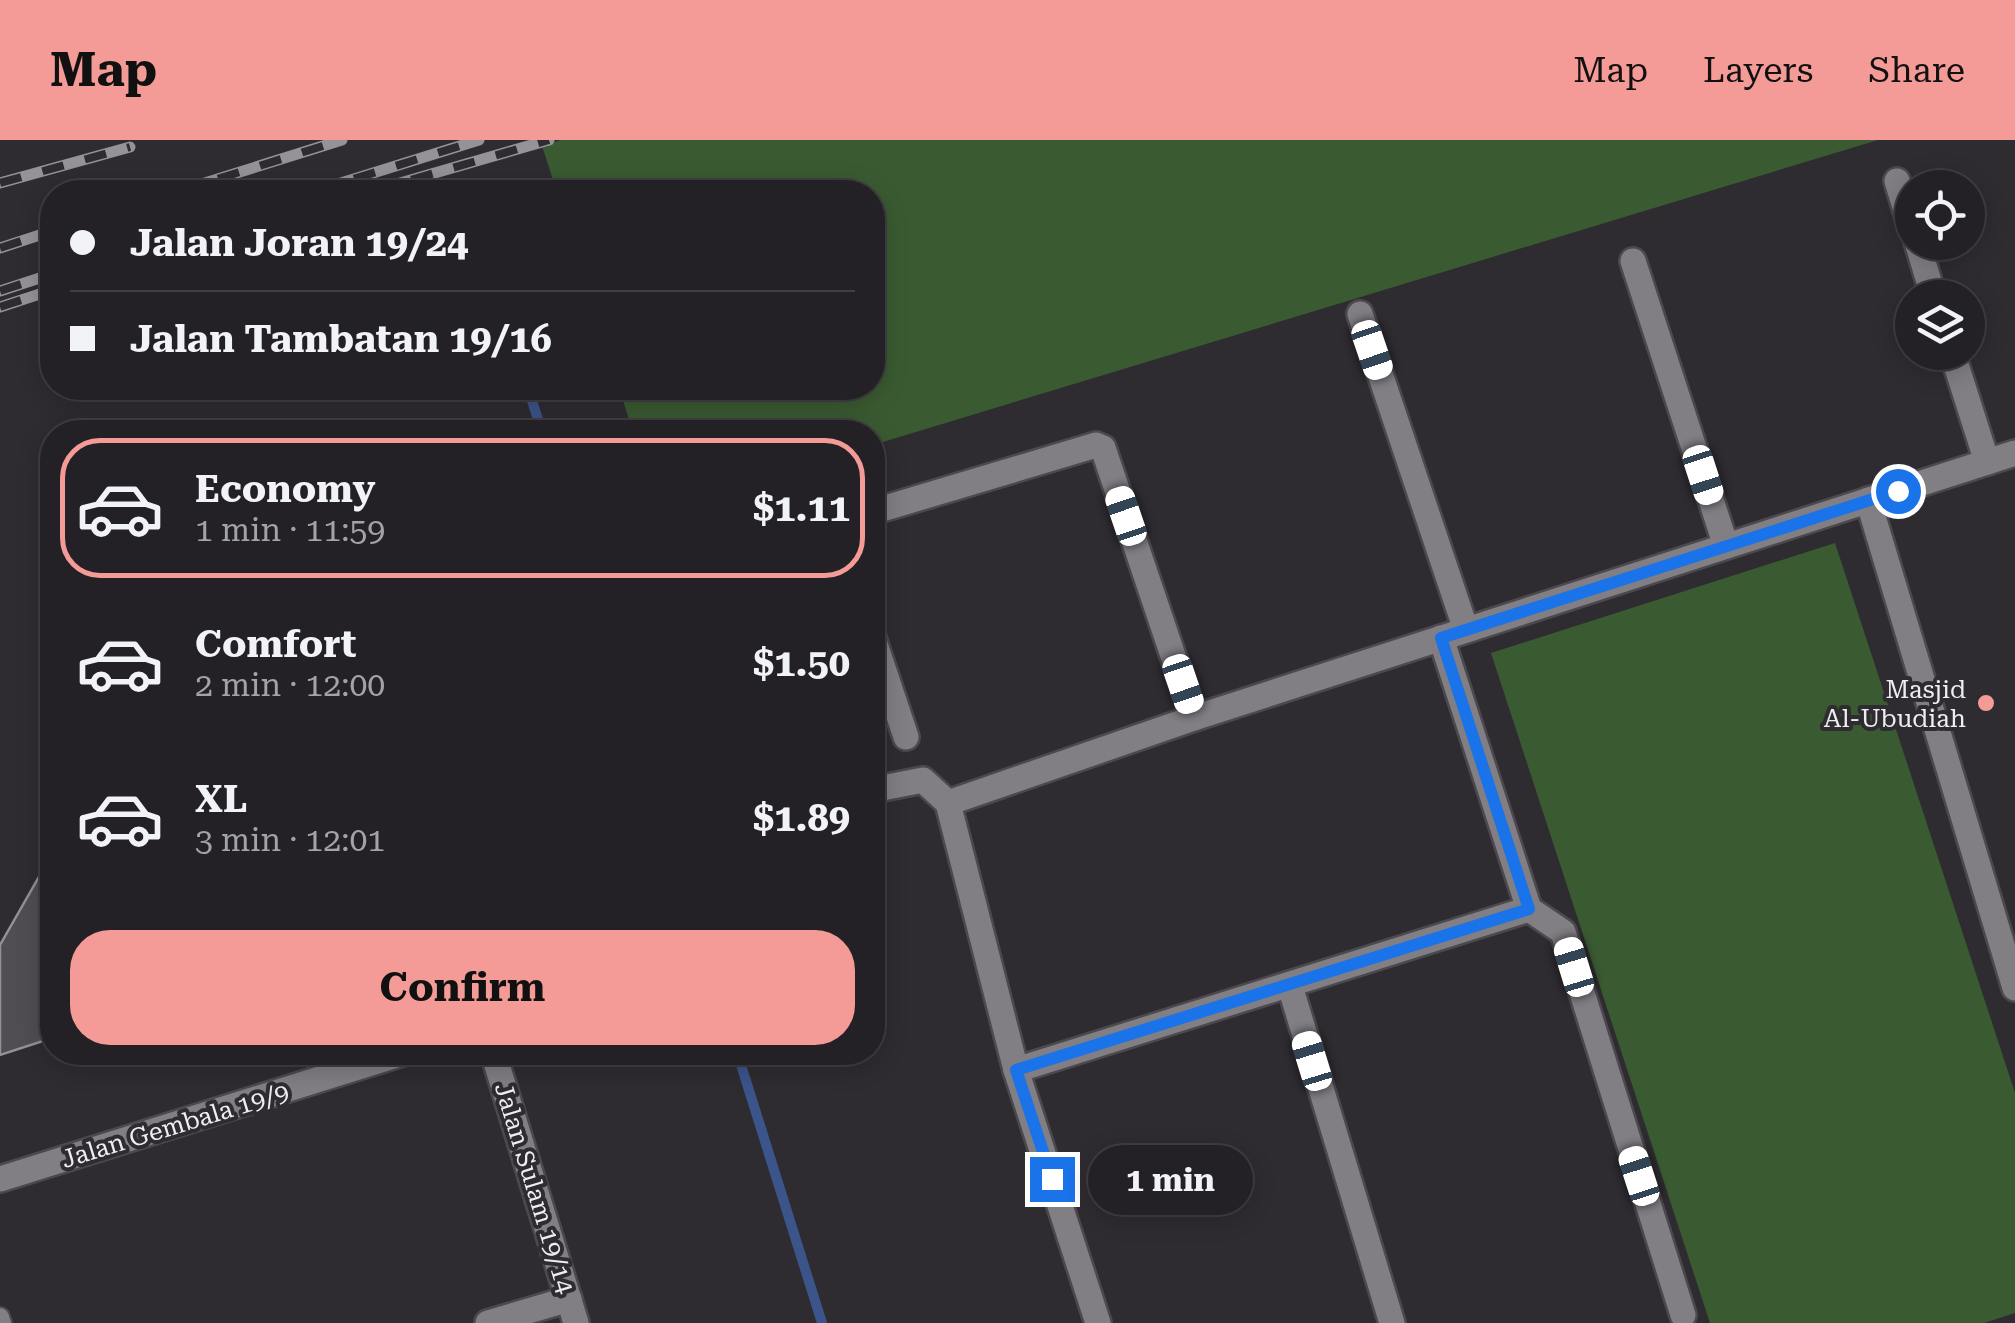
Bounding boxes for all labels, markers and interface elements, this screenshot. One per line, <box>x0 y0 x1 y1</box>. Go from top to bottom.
text: Map <box>50 42 157 98</box>
text: Map <box>1573 50 1648 91</box>
text: Layers <box>1703 50 1813 91</box>
text: Share <box>1868 50 1965 91</box>
map controls <box>1895 170 1985 370</box>
button: locate <box>1895 170 1985 260</box>
text: Jalan Joran 19/24 <box>130 221 468 265</box>
button: layers <box>1895 280 1985 370</box>
text: Jalan Tambatan 19/16 <box>130 317 552 361</box>
car <box>1348 317 1396 383</box>
car <box>1679 442 1727 508</box>
icon: car <box>75 463 165 553</box>
text: Economy <box>195 467 375 511</box>
route start <box>1876 469 1921 514</box>
car <box>1102 483 1150 549</box>
text: $1.11 <box>753 486 850 530</box>
text: 1 min · 11:59 <box>195 511 385 549</box>
icon: car <box>75 618 165 708</box>
text: Comfort <box>195 622 356 666</box>
text: $1.50 <box>753 641 850 685</box>
car <box>1159 651 1207 717</box>
text: 2 min · 12:00 <box>195 666 385 704</box>
place label: Masjid Al-Ubudiah <box>1824 675 1966 733</box>
marker: Masjid Al-Ubudiah <box>1975 692 1997 714</box>
icon: car <box>75 773 165 863</box>
text: XL <box>195 777 247 821</box>
text: $1.89 <box>753 796 850 840</box>
text: 3 min · 12:01 <box>195 821 385 859</box>
button: Confirm <box>70 930 855 1045</box>
car <box>1551 934 1597 1000</box>
car <box>1289 1028 1335 1094</box>
street label: Jalan Gembala 19/9 <box>58 1077 292 1174</box>
street label: Jalan Sulam 19/14 <box>489 1079 580 1297</box>
car <box>1615 1143 1663 1209</box>
callout: 1 min <box>1087 1144 1252 1214</box>
route end <box>1030 1157 1075 1202</box>
text: 1 min <box>1126 1161 1215 1199</box>

